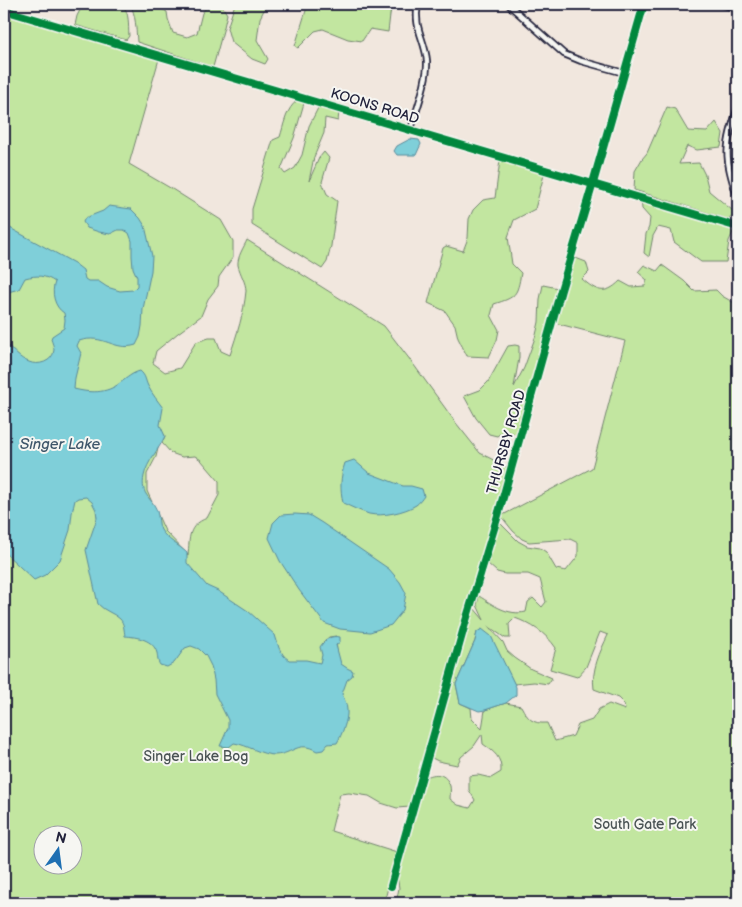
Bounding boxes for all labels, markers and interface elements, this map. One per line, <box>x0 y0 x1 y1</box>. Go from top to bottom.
street label: KOONS ROAD <box>329 84 421 128</box>
street label: THURSBY ROAD <box>483 388 529 496</box>
water label: Singer Lake <box>20 435 100 454</box>
park label: Singer Lake Bog <box>144 748 248 765</box>
park label: South Gate Park <box>594 816 696 833</box>
north arrow <box>32 824 82 874</box>
text: N <box>54 828 68 847</box>

